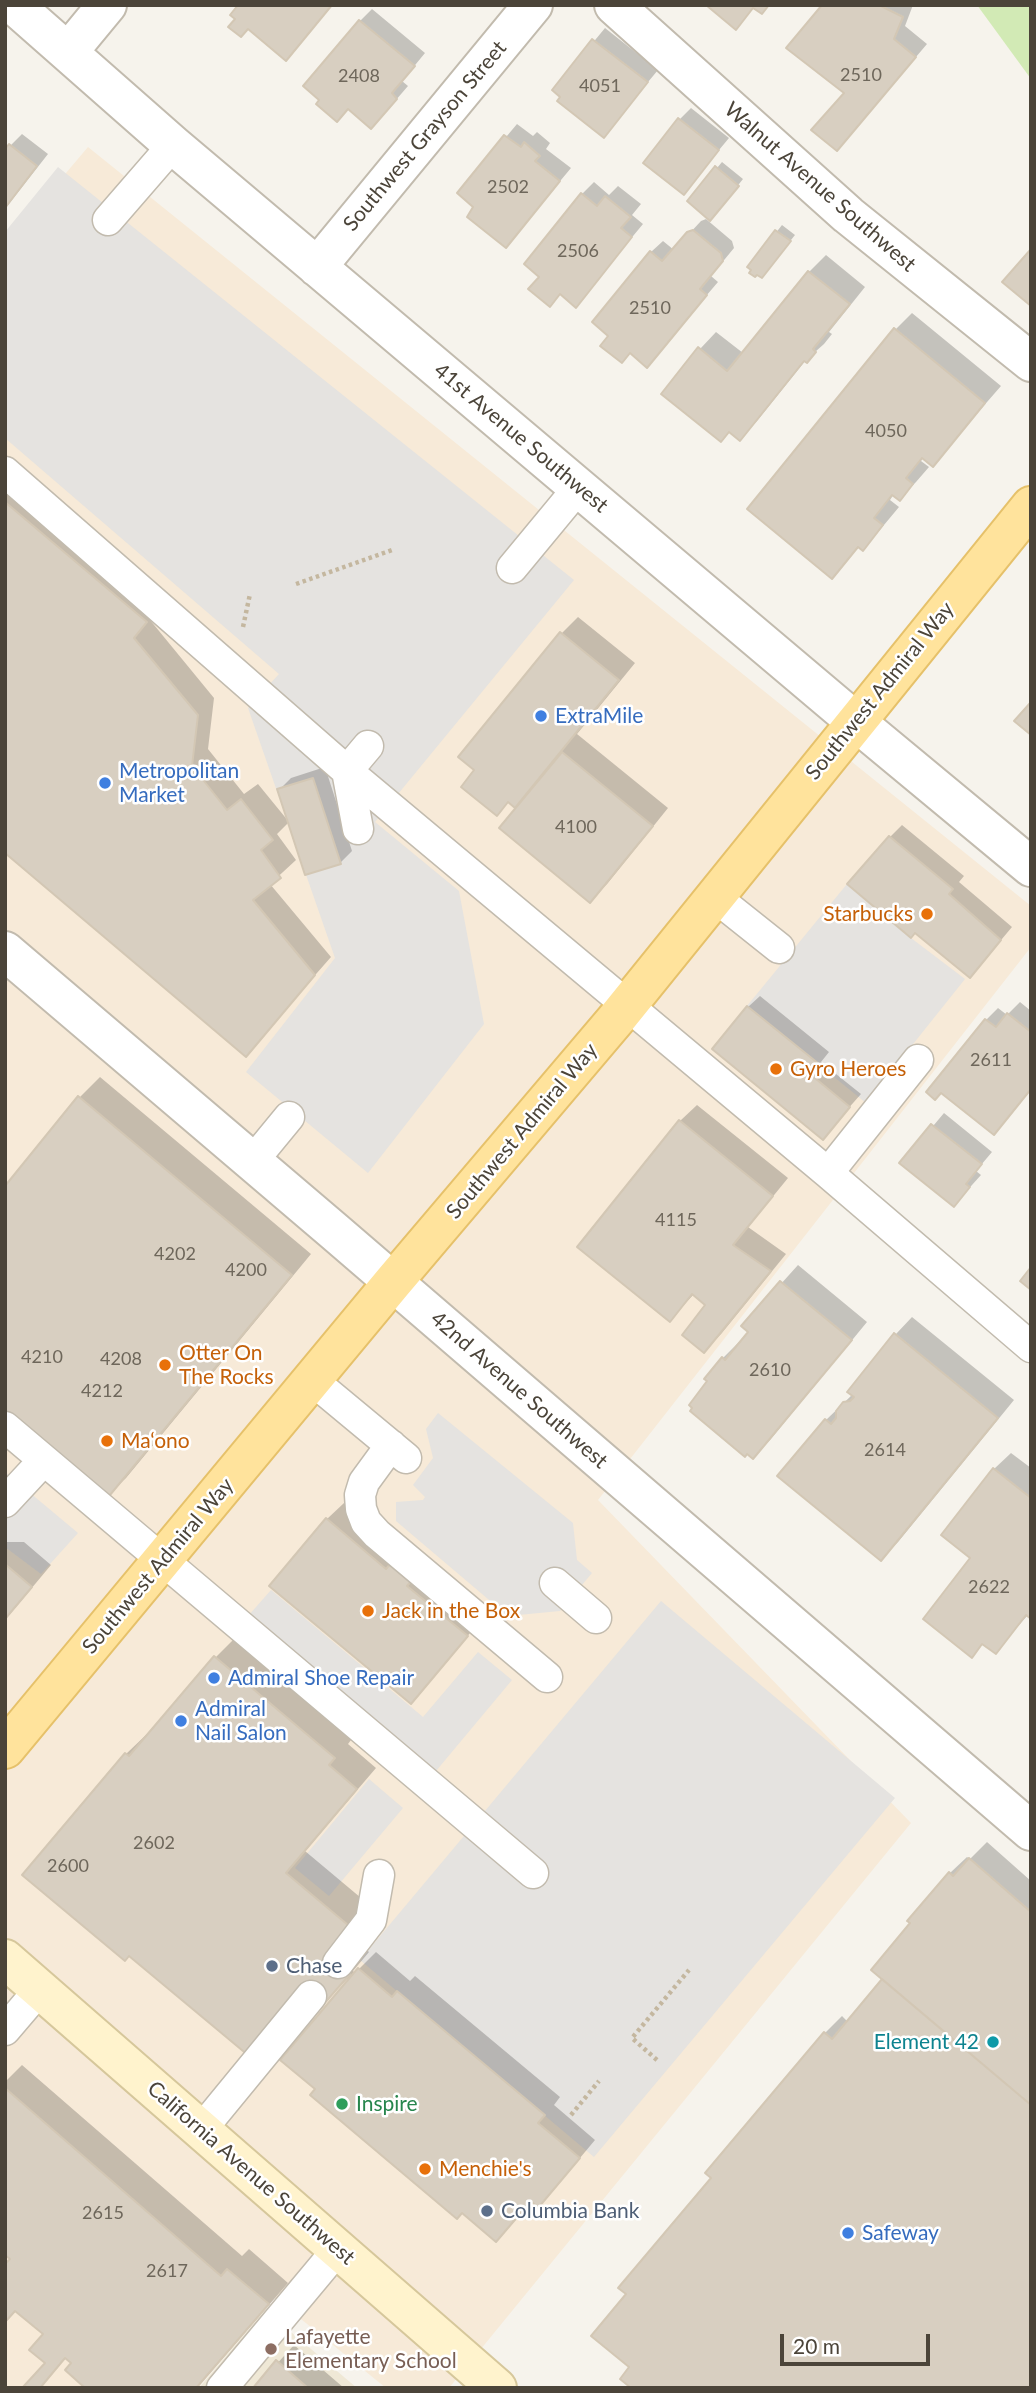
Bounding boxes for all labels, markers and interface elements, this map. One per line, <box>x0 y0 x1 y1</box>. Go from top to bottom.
street label: Southwest Grayson Street <box>338 36 512 236</box>
house number: 2510 <box>840 64 882 86</box>
house number: 2408 <box>338 65 380 87</box>
house number: 4051 <box>579 75 621 97</box>
street label: Walnut Avenue Southwest <box>719 97 921 277</box>
house number: 2502 <box>487 176 529 198</box>
house number: 2506 <box>557 240 599 262</box>
house number: 2510 <box>629 297 671 319</box>
street label: 41st Avenue Southwest <box>429 358 613 518</box>
house number: 4050 <box>865 420 907 442</box>
street label: Southwest Admiral Way <box>801 597 959 785</box>
place label: ExtraMile <box>555 703 643 729</box>
marker: ExtraMile <box>533 708 549 724</box>
place label: Metropolitan Market <box>119 758 239 808</box>
marker: Metropolitan Market <box>97 775 113 791</box>
house number: 4100 <box>555 816 597 838</box>
place label: Starbucks <box>823 901 913 927</box>
marker: Starbucks <box>919 906 935 922</box>
street label: Southwest Admiral Way <box>441 1038 603 1224</box>
house number: 2611 <box>970 1049 1012 1071</box>
place label: Gyro Heroes <box>790 1056 906 1082</box>
marker: Gyro Heroes <box>768 1061 784 1077</box>
house number: 4115 <box>655 1209 697 1231</box>
house number: 4202 <box>154 1243 196 1265</box>
house number: 4200 <box>225 1259 267 1281</box>
street label: 42nd Avenue Southwest <box>425 1306 613 1474</box>
place label: Otter On The Rocks <box>179 1340 274 1390</box>
house number: 4210 <box>21 1346 63 1368</box>
house number: 4208 <box>100 1348 142 1370</box>
marker: Otter On The Rocks <box>157 1357 173 1373</box>
house number: 2610 <box>749 1359 791 1381</box>
house number: 4212 <box>81 1380 123 1402</box>
place label: Ma‘ono <box>121 1428 190 1454</box>
marker: Ma‘ono <box>99 1433 115 1449</box>
house number: 2614 <box>864 1439 906 1461</box>
street label: Southwest Admiral Way <box>77 1473 239 1659</box>
house number: 2622 <box>968 1576 1010 1598</box>
place label: Jack in the Box <box>382 1598 520 1624</box>
marker: Jack in the Box <box>360 1603 376 1619</box>
place label: Admiral Shoe Repair <box>228 1665 414 1691</box>
marker: Admiral Shoe Repair <box>206 1670 222 1686</box>
place label: Admiral Nail Salon <box>195 1696 287 1746</box>
marker: Admiral Nail Salon <box>173 1713 189 1729</box>
house number: 2602 <box>133 1832 175 1854</box>
house number: 2600 <box>47 1855 89 1877</box>
place label: Chase <box>286 1953 342 1979</box>
marker: Chase <box>264 1958 280 1974</box>
place label: Element 42 <box>874 2029 979 2055</box>
marker: Element 42 <box>985 2034 1001 2050</box>
street label: California Avenue Southwest <box>142 2076 360 2270</box>
place label: Inspire <box>356 2091 418 2117</box>
marker: Inspire <box>334 2096 350 2112</box>
place label: Menchie's <box>439 2156 532 2182</box>
marker: Menchie's <box>417 2161 433 2177</box>
place label: Columbia Bank <box>501 2198 640 2224</box>
house number: 2615 <box>82 2202 124 2224</box>
marker: Columbia Bank <box>479 2203 495 2219</box>
place label: Safeway <box>862 2220 939 2246</box>
marker: Safeway <box>840 2225 856 2241</box>
house number: 2617 <box>146 2260 188 2282</box>
scale bar <box>784 2320 934 2364</box>
place label: Lafayette Elementary School <box>285 2324 457 2374</box>
text: 20 m <box>793 2333 840 2358</box>
marker: Lafayette Elementary School <box>263 2341 279 2357</box>

